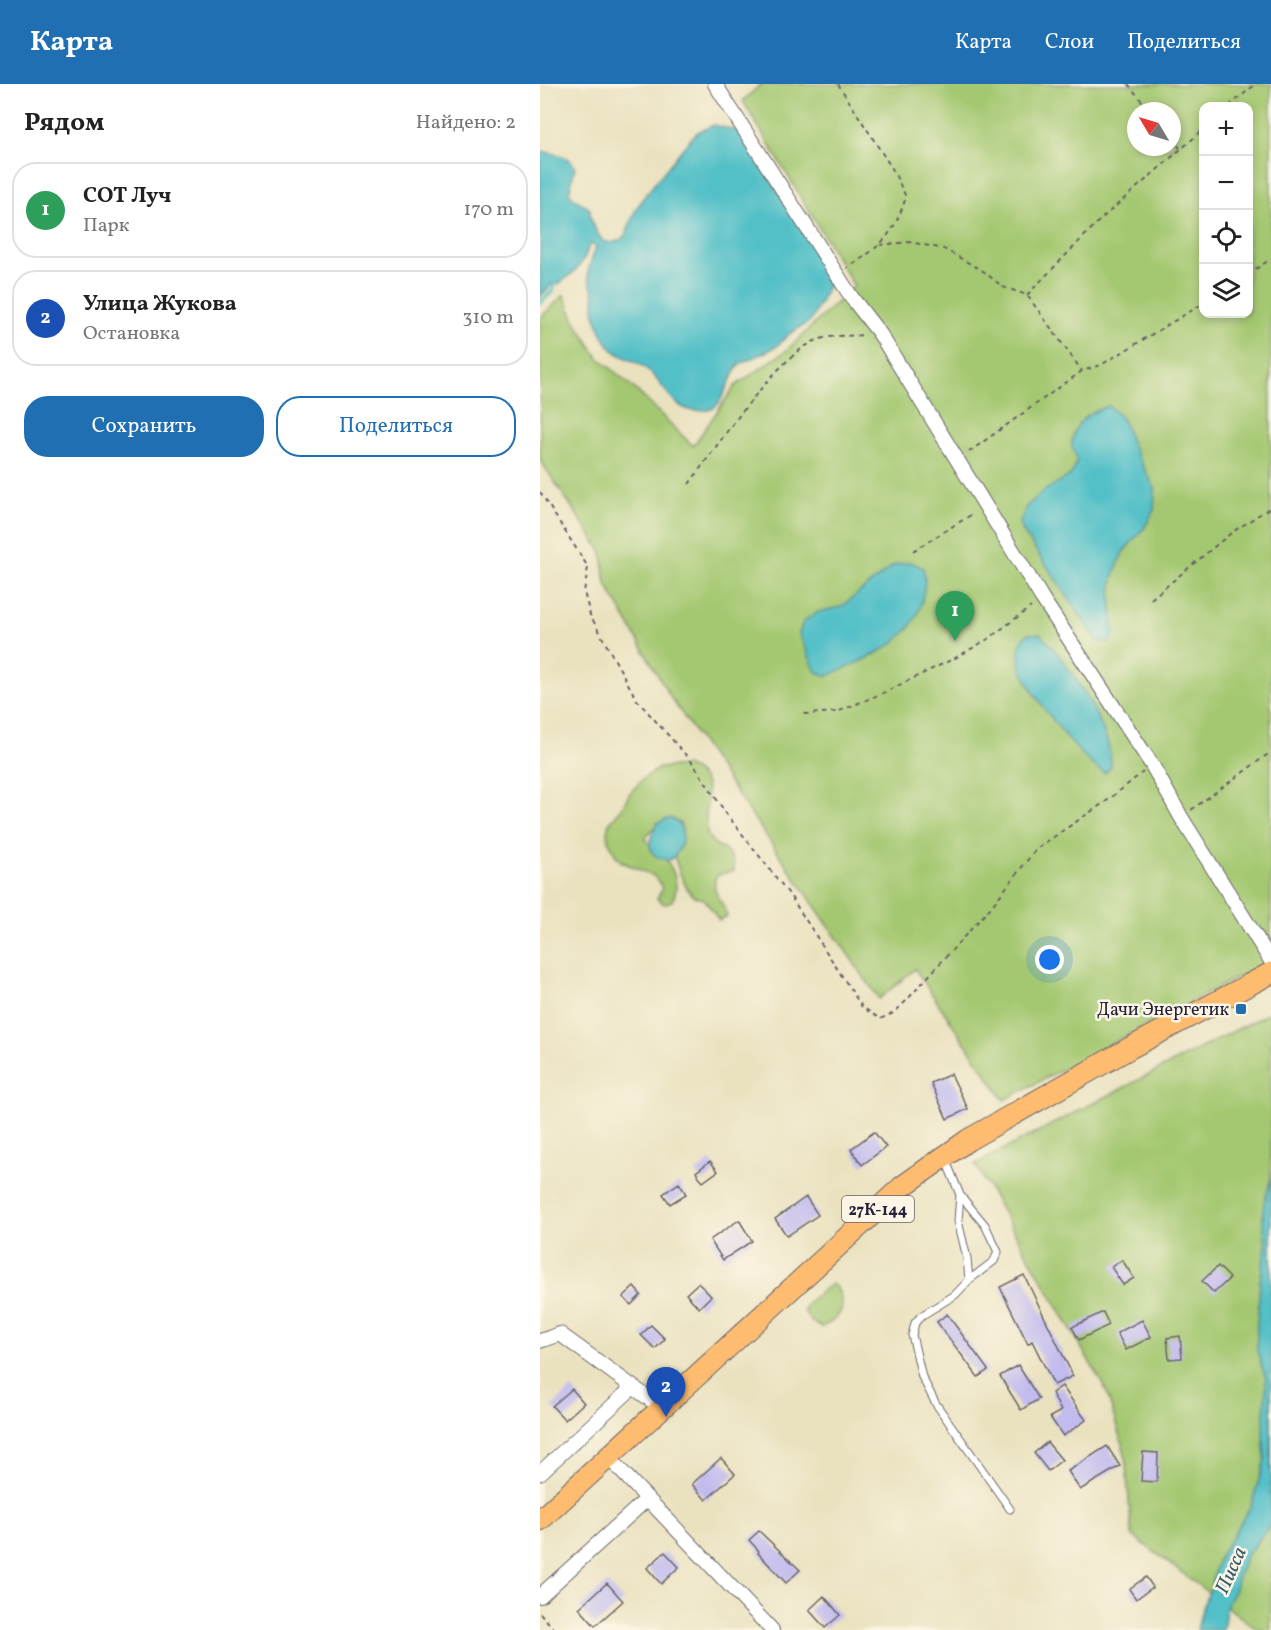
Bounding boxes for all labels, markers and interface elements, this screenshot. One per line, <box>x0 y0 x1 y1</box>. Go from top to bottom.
text: Карта <box>30 23 113 62</box>
text: Карта <box>955 28 1012 57</box>
text: Слои <box>1045 28 1094 57</box>
text: Поделиться <box>1127 28 1241 57</box>
north arrow <box>1127 102 1181 156</box>
map controls <box>1199 102 1253 318</box>
button: + <box>1199 102 1253 156</box>
text: Рядом <box>24 105 104 141</box>
text: Найдено: 2 <box>416 109 516 137</box>
button: − <box>1199 156 1253 210</box>
text: СОТ Луч <box>83 181 171 212</box>
text: 1 <box>41 196 50 224</box>
text: 170 m <box>464 196 514 224</box>
button: locate <box>1199 210 1253 264</box>
text: Парк <box>83 212 129 240</box>
button: layers <box>1199 264 1253 318</box>
text: Улица Жукова <box>83 289 237 320</box>
text: 2 <box>40 304 51 332</box>
text: 310 m <box>462 304 514 332</box>
text: Остановка <box>83 320 180 348</box>
button: Сохранить <box>24 396 264 457</box>
button: Поделиться <box>276 396 516 457</box>
pin: 1 <box>936 592 974 641</box>
your location <box>1035 945 1064 974</box>
place label: Дачи Энергетик <box>1097 998 1229 1023</box>
marker: Дачи Энергетик <box>1234 1002 1248 1016</box>
road number: 27К-144 <box>842 1196 914 1222</box>
pin: 2 <box>646 1368 686 1417</box>
water label: Писса <box>1209 1543 1255 1599</box>

